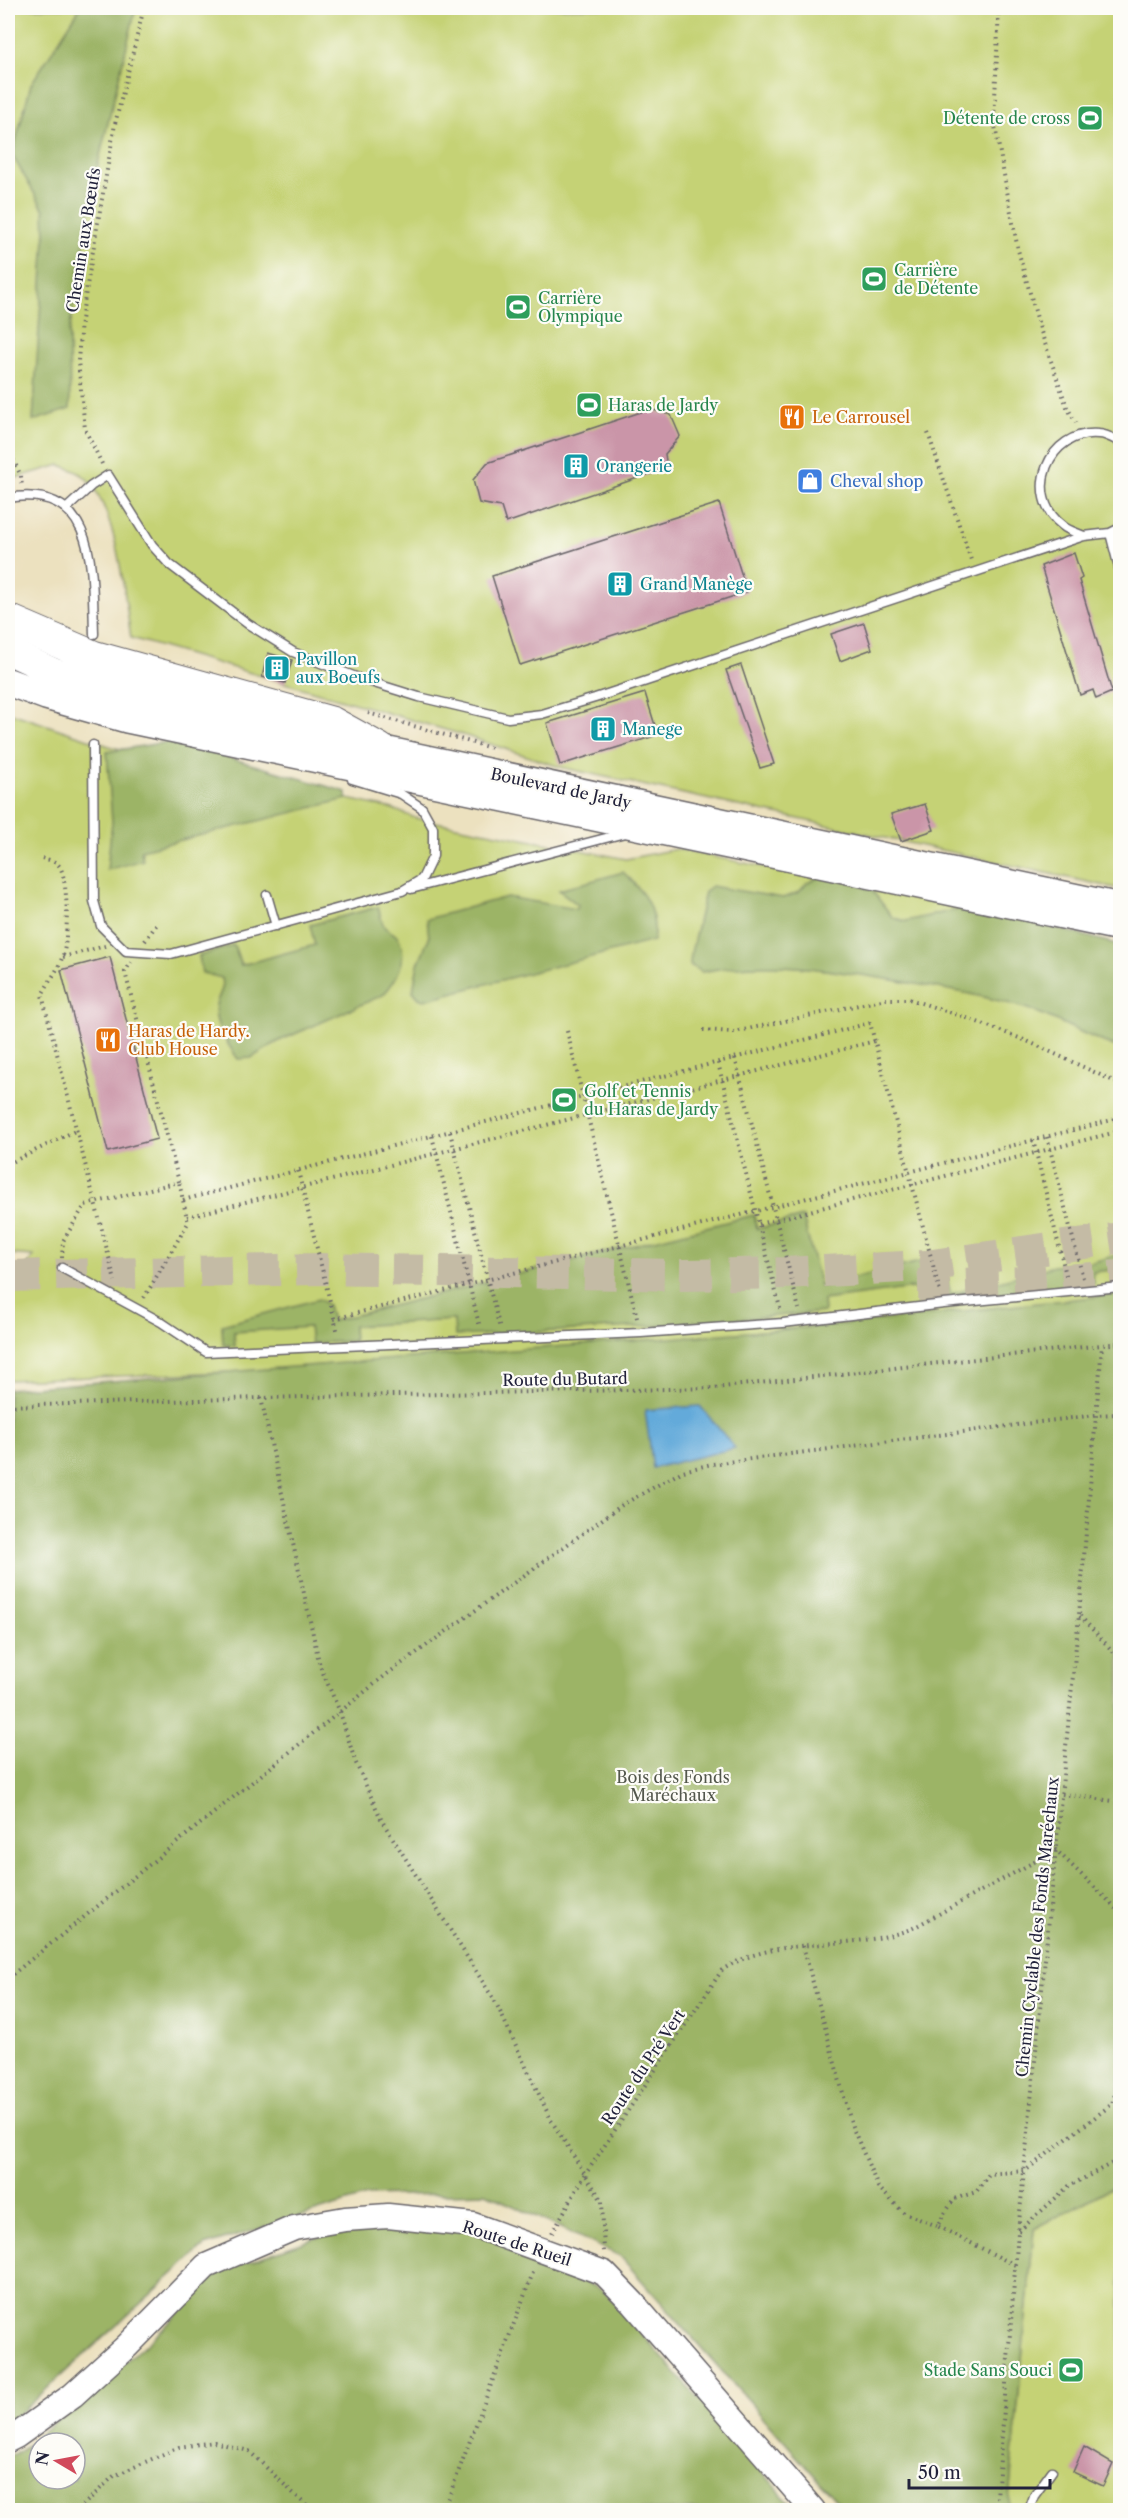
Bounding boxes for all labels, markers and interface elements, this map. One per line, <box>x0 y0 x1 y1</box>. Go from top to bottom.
sports icon: Détente de cross <box>1075 103 1105 133</box>
place label: Détente de cross <box>943 108 1070 128</box>
street label: Chemin aux Bœufs <box>62 166 104 314</box>
place label: Carrière de Détente <box>894 260 978 298</box>
sports icon: Carrière de Détente <box>859 264 889 294</box>
place label: Carrière Olympique <box>538 288 623 326</box>
sports icon: Carrière Olympique <box>503 292 533 322</box>
sports icon: Haras de Jardy <box>574 390 604 420</box>
place label: Haras de Jardy <box>608 395 719 415</box>
restaurant icon: Le Carrousel <box>777 402 807 432</box>
place label: Le Carrousel <box>812 407 910 427</box>
building icon: Orangerie <box>561 451 591 481</box>
place label: Orangerie <box>596 456 672 476</box>
shop icon: Cheval shop <box>795 466 825 496</box>
place label: Cheval shop <box>830 471 923 491</box>
building icon: Grand Manège <box>605 569 635 599</box>
place label: Grand Manège <box>640 574 753 594</box>
place label: Pavillon aux Boeufs <box>296 649 380 687</box>
building icon: Pavillon aux Boeufs <box>262 653 292 683</box>
building icon: Manege <box>588 714 618 744</box>
place label: Manege <box>622 719 683 739</box>
street label: Boulevard de Jardy <box>489 763 634 813</box>
place label: Haras de Hardy. Club House <box>128 1021 250 1059</box>
restaurant icon: Haras de Hardy. Club House <box>93 1025 123 1055</box>
place label: Golf et Tennis du Haras de Jardy <box>584 1081 719 1119</box>
sports icon: Golf et Tennis du Haras de Jardy <box>549 1085 579 1115</box>
street label: Route du Butard <box>502 1368 628 1390</box>
park label: Bois des Fonds Maréchaux <box>616 1767 730 1805</box>
street label: Chemin Cyclable des Fonds Maréchaux <box>1011 1775 1063 2078</box>
street label: Route du Pré Vert <box>597 2005 689 2129</box>
street label: Route de Rueil <box>460 2216 574 2270</box>
sports icon: Stade Sans Souci <box>1056 2355 1086 2385</box>
place label: Stade Sans Souci <box>924 2360 1052 2380</box>
north arrow <box>27 2431 87 2491</box>
text: N <box>31 2450 53 2467</box>
scale bar <box>909 2452 1050 2490</box>
text: 50 m <box>918 2462 961 2484</box>

